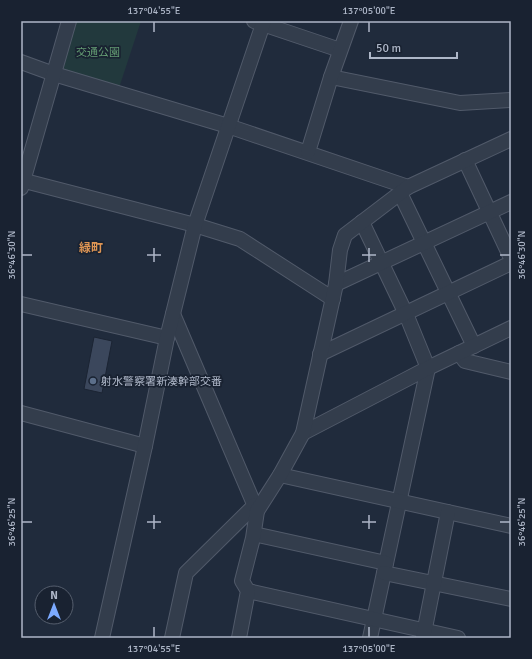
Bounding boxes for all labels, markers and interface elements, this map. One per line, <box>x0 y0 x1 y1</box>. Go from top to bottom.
text: 137°04'55"E <box>127 5 181 17</box>
text: 137°05'00"E <box>342 5 396 17</box>
scale bar <box>370 34 457 60</box>
text: 50 m <box>376 41 401 56</box>
park label: 交通公園 <box>76 46 120 59</box>
text: 36°46'30"N <box>6 231 18 279</box>
text: 36°46'30"N <box>516 231 528 279</box>
district label: 緑町 <box>79 241 103 256</box>
place label: 射水警察署新湊幹部交番 <box>101 375 222 388</box>
marker: 射水警察署新湊幹部交番 <box>88 376 98 386</box>
text: 36°46'25"N <box>6 498 18 546</box>
text: 36°46'25"N <box>516 498 528 546</box>
north arrow <box>34 585 74 625</box>
text: N <box>50 589 58 602</box>
text: 137°04'55"E <box>127 643 181 655</box>
text: 137°05'00"E <box>342 643 396 655</box>

